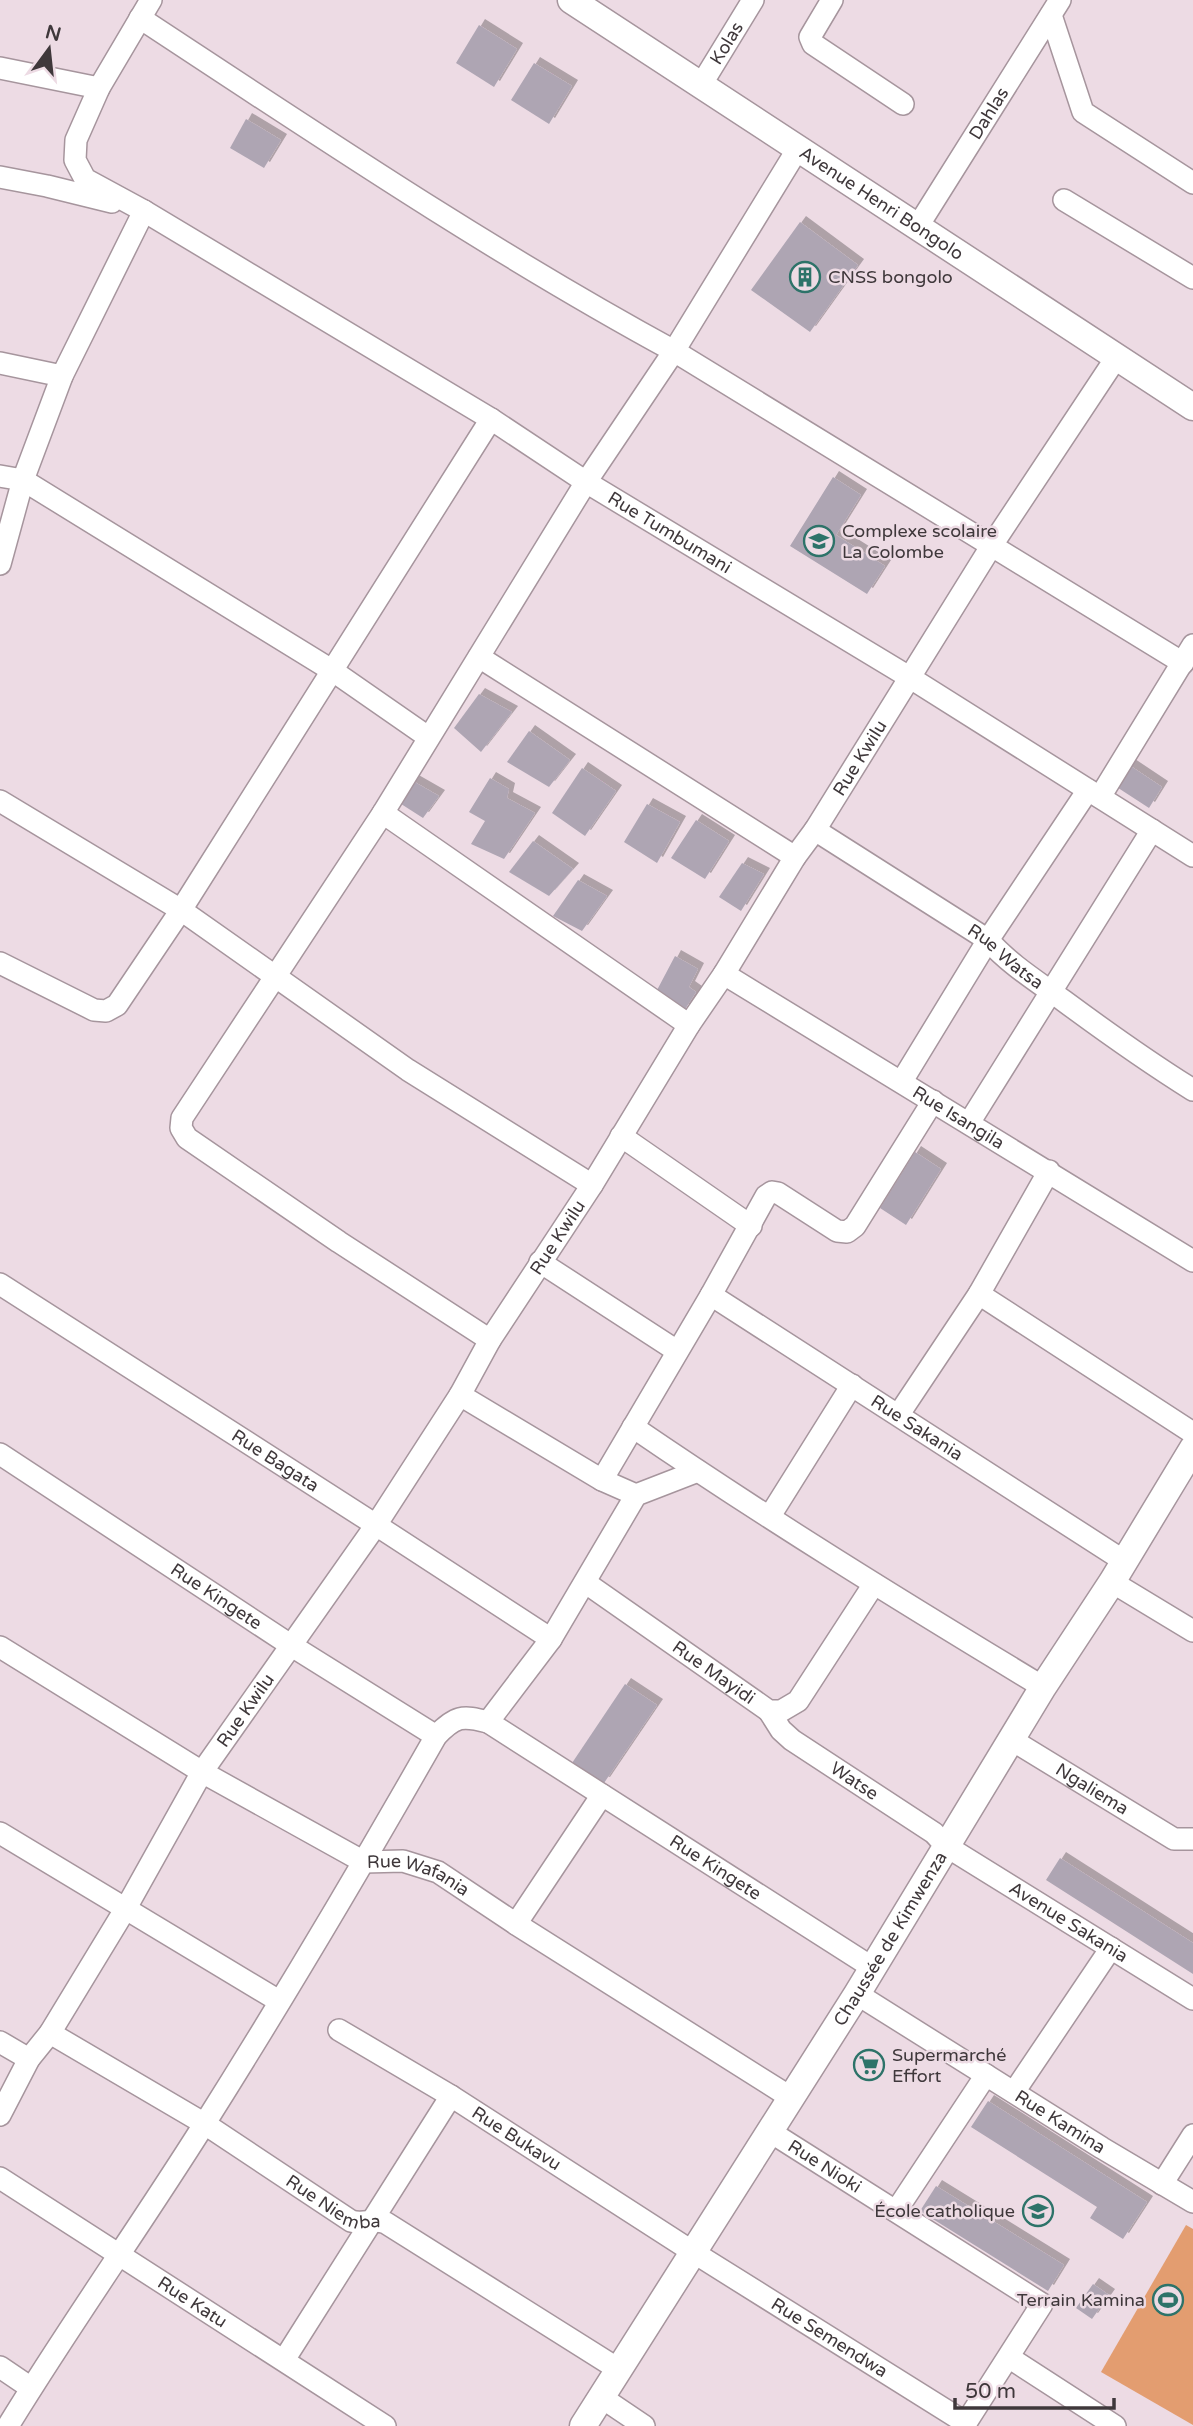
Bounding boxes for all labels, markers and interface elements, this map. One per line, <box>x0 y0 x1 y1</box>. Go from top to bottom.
north arrow <box>14 14 84 84</box>
street label: Kolas <box>705 18 748 69</box>
text: N <box>43 21 63 46</box>
street label: Dahlas <box>964 83 1013 144</box>
street label: Avenue Henri Bongolo <box>795 141 968 265</box>
building icon: CNSS bongolo <box>788 260 822 294</box>
place label: CNSS bongolo <box>828 266 953 288</box>
street label: Rue Tumbumani <box>604 487 736 578</box>
place label: Complexe scolaire La Colombe <box>842 520 997 563</box>
school or university icon: Complexe scolaire La Colombe <box>802 524 836 558</box>
street label: Rue Kwilu <box>828 716 892 800</box>
street label: Rue Watsa <box>964 919 1048 994</box>
street label: Rue Isangila <box>909 1081 1009 1154</box>
street label: Rue Kwilu <box>525 1196 590 1279</box>
street label: Rue Sakania <box>867 1390 967 1465</box>
street label: Rue Bagata <box>227 1424 323 1497</box>
street label: Rue Kingete <box>167 1558 266 1634</box>
street label: Rue Mayidi <box>668 1636 759 1709</box>
street label: Rue Kwilu <box>212 1669 279 1751</box>
street label: Watse <box>826 1757 883 1805</box>
street label: Ngaliema <box>1052 1758 1133 1820</box>
street label: Rue Kingete <box>665 1830 766 1905</box>
street label: Chaussée de Kimwenza <box>829 1847 952 2030</box>
street label: Rue Wafania <box>367 1850 474 1901</box>
street label: Avenue Sakania <box>1005 1877 1132 1967</box>
place label: Supermarché Effort <box>892 2044 1006 2087</box>
supermarket icon: Supermarché Effort <box>852 2048 886 2082</box>
street label: Rue Kamina <box>1011 2085 1110 2158</box>
street label: Rue Bukavu <box>468 2101 565 2175</box>
street label: Rue Nioki <box>784 2135 866 2198</box>
street label: Rue Niemba <box>282 2170 381 2234</box>
school or university icon: École catholique <box>1021 2194 1055 2228</box>
place label: École catholique <box>874 2200 1015 2222</box>
street label: Rue Katu <box>154 2272 231 2333</box>
sports icon: Terrain Kamina <box>1151 2283 1185 2317</box>
place label: Terrain Kamina <box>1017 2289 1145 2311</box>
street label: Rue Semendwa <box>767 2293 892 2382</box>
scale bar <box>955 2366 1114 2410</box>
text: 50 m <box>965 2379 1016 2404</box>

